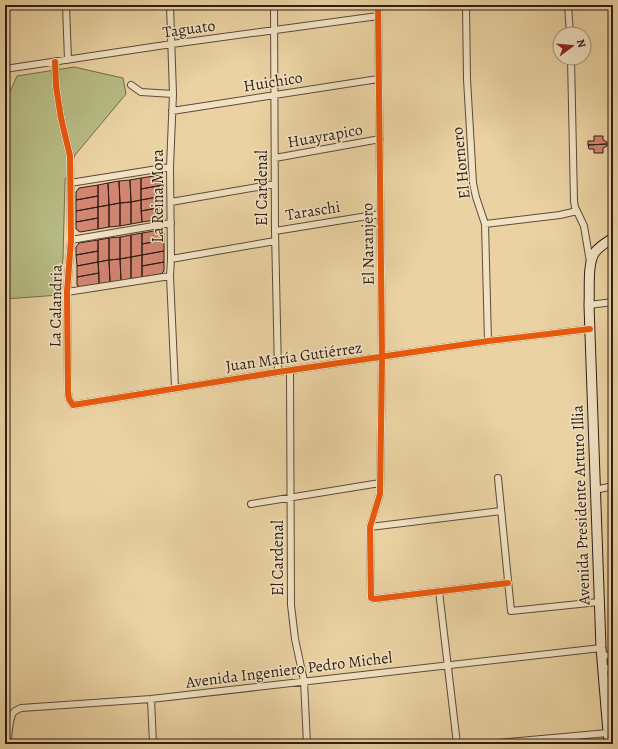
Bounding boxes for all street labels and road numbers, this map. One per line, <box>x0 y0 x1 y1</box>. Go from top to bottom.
street label: Taguato <box>161 14 217 44</box>
street label: Huichico <box>242 66 304 98</box>
street label: Huayrapico <box>286 119 364 153</box>
street label: El Hornero <box>446 126 476 200</box>
street label: La Reina Mora <box>147 149 169 243</box>
street label: El Cardenal <box>251 150 273 226</box>
street label: Taraschi <box>284 196 342 226</box>
street label: El Naranjero <box>356 203 380 285</box>
street label: La Calandria <box>44 264 68 348</box>
street label: Juan María Gutiérrez <box>224 337 364 377</box>
street label: Avenida Presidente Arturo Illia <box>566 404 596 606</box>
street label: El Cardenal <box>267 520 289 596</box>
street label: Avenida Ingeniero Pedro Michel <box>183 646 394 694</box>

